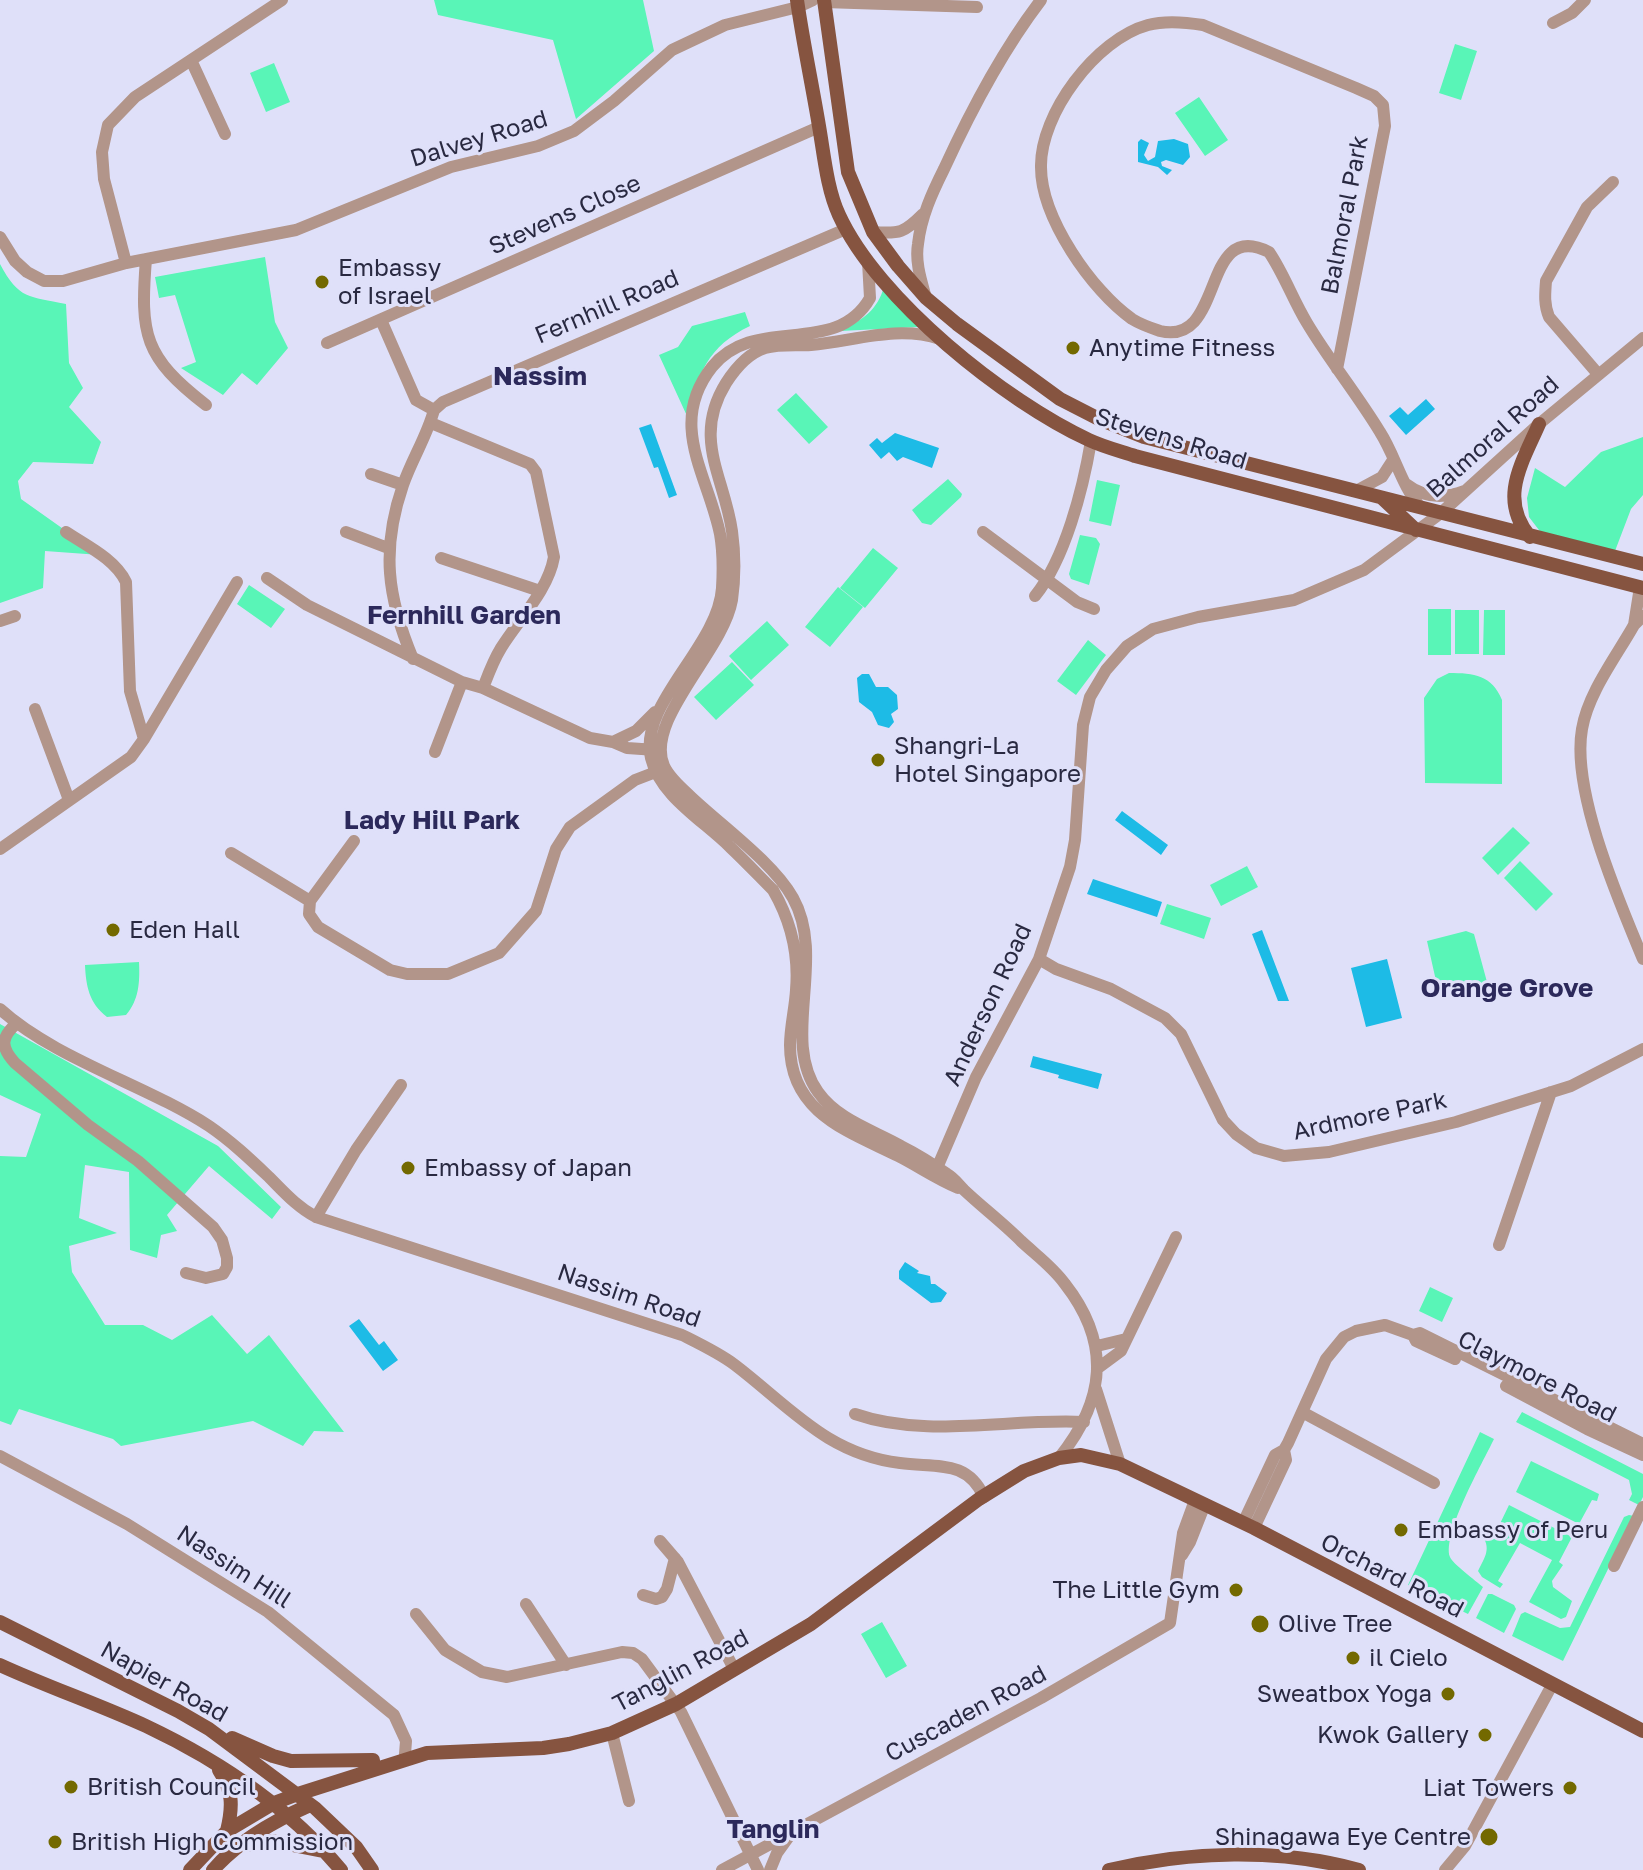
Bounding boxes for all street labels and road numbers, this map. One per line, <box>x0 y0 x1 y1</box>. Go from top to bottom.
street label: Dalvey Road <box>407 104 551 174</box>
street label: Balmoral Park <box>1315 133 1375 297</box>
street label: Stevens Close <box>485 169 645 261</box>
street label: Fernhill Road <box>531 264 683 350</box>
street label: Balmoral Road <box>1421 370 1565 504</box>
street label: Stevens Road <box>1092 402 1250 476</box>
street label: Anderson Road <box>938 919 1038 1091</box>
street label: Ardmore Park <box>1290 1086 1450 1146</box>
street label: Nassim Road <box>554 1258 704 1334</box>
street label: Claymore Road <box>1453 1325 1621 1429</box>
street label: Nassim Hill <box>171 1519 297 1615</box>
street label: Orchard Road <box>1316 1528 1468 1624</box>
street label: Tanglin Road <box>608 1623 754 1719</box>
street label: Napier Road <box>95 1635 233 1729</box>
street label: Cuscaden Road <box>880 1659 1052 1769</box>

